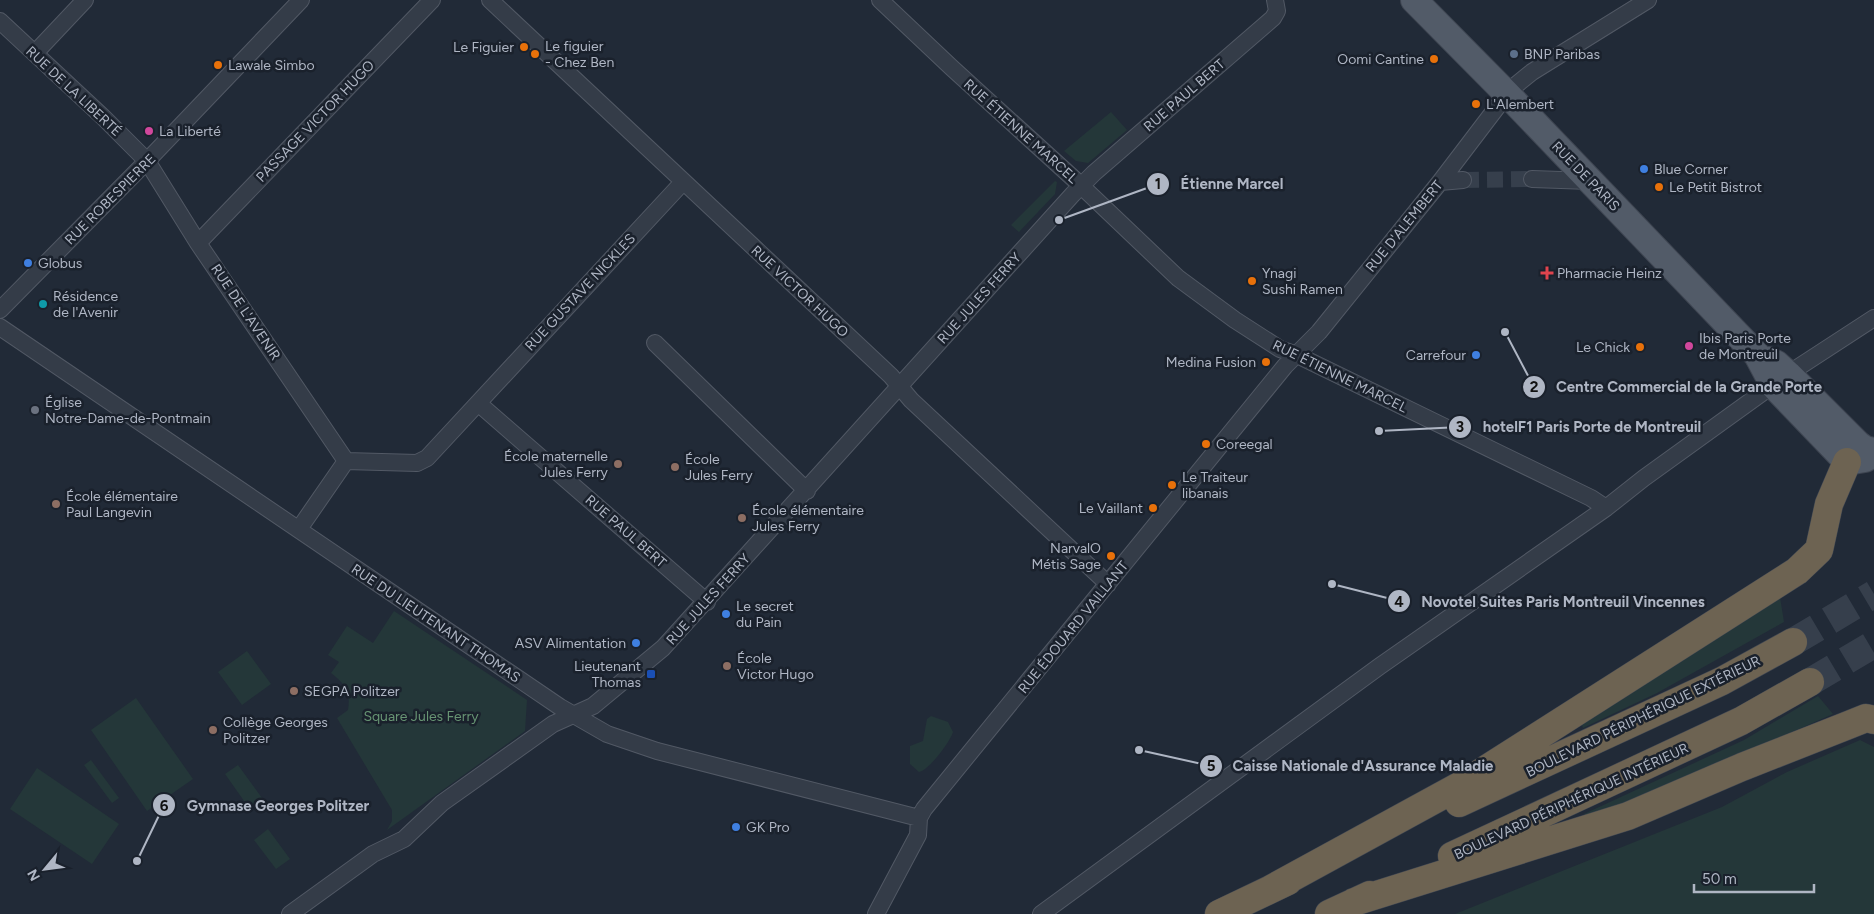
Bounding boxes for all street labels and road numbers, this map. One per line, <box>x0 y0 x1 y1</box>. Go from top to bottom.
street label: RUE DE LA LIBERTÉ <box>22 43 125 140</box>
street label: RUE PAUL BERT <box>1140 55 1229 135</box>
street label: PASSAGE VICTOR HUGO <box>253 57 378 186</box>
street label: RUE ÉTIENNE MARCEL <box>960 76 1082 188</box>
street label: RUE DE PARIS <box>1548 138 1623 215</box>
street label: RUE ROBESPIERRE <box>61 150 159 248</box>
street label: RUE D'ALEMBERT <box>1362 177 1447 276</box>
street label: RUE GUSTAVE NICKLES <box>522 230 639 354</box>
street label: RUE VICTOR HUGO <box>748 242 852 341</box>
street label: RUE JULES FERRY <box>934 249 1025 348</box>
street label: RUE DE L'AVENIR <box>207 261 284 364</box>
street label: RUE ÉTIENNE MARCEL <box>1270 336 1411 417</box>
street label: RUE PAUL BERT <box>582 492 670 571</box>
street label: RUE JULES FERRY <box>663 550 754 649</box>
street label: RUE ÉDOUARD VAILLANT <box>1015 557 1132 697</box>
street label: RUE DU LIEUTENANT THOMAS <box>348 560 523 686</box>
street label: BOULEVARD PÉRIPHÉRIQUE EXTÉRIEUR <box>1523 652 1763 781</box>
street label: BOULEVARD PÉRIPHÉRIQUE INTÉRIEUR <box>1451 739 1691 863</box>

